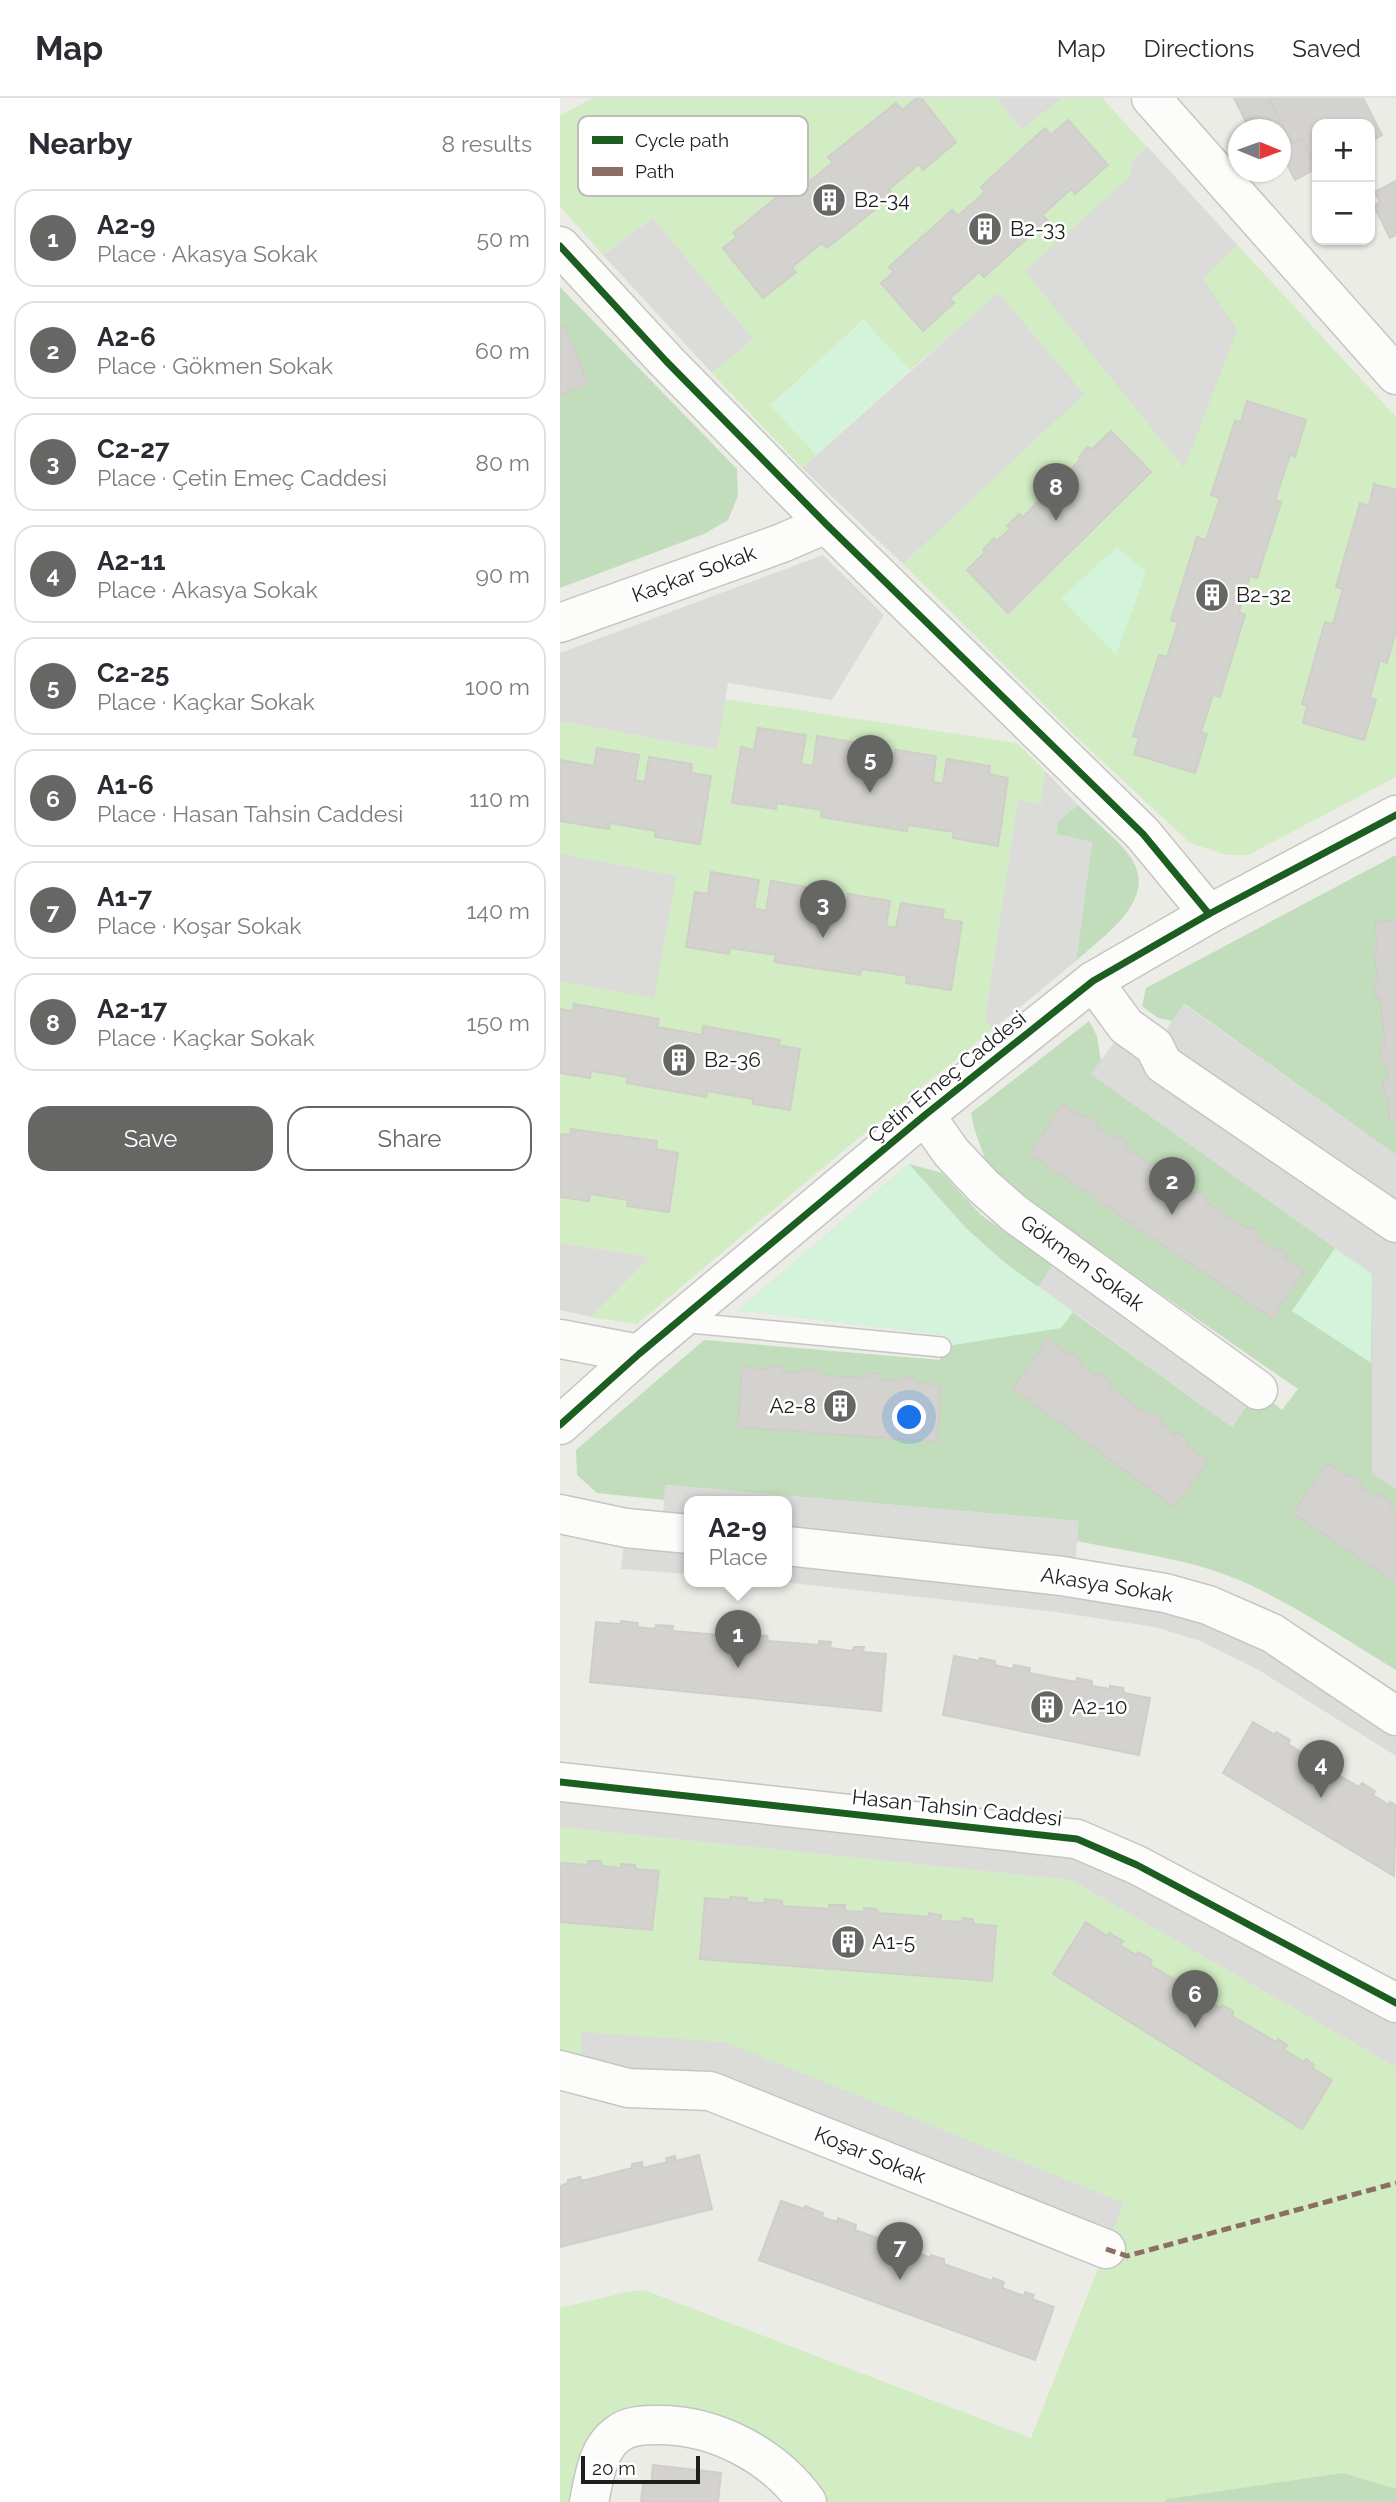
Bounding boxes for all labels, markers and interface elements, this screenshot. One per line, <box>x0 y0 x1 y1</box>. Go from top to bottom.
text: Map <box>35 29 103 68</box>
text: Map <box>1057 34 1106 63</box>
text: Directions <box>1144 34 1254 63</box>
text: Saved <box>1292 34 1361 63</box>
legend <box>578 116 808 196</box>
north arrow <box>1228 119 1291 182</box>
map controls <box>1312 119 1375 245</box>
button: + <box>1312 119 1375 182</box>
text: Nearby <box>28 126 132 161</box>
text: Cycle path <box>635 129 729 151</box>
text: 8 results <box>441 130 532 157</box>
text: Path <box>635 160 674 182</box>
building icon: B2-34 <box>810 181 848 219</box>
button: − <box>1312 182 1375 245</box>
place label: B2-34 <box>854 187 910 212</box>
text: A2-9 <box>97 210 155 240</box>
building icon: B2-33 <box>966 210 1004 248</box>
place label: B2-33 <box>1010 216 1065 241</box>
text: 1 <box>47 225 59 252</box>
text: 50 m <box>476 225 530 252</box>
text: Place · Akasya Sokak <box>97 240 318 267</box>
text: A2-6 <box>97 322 156 352</box>
text: 2 <box>47 337 59 364</box>
text: 60 m <box>475 337 530 364</box>
text: Place · Gökmen Sokak <box>97 352 333 379</box>
text: C2-27 <box>97 434 170 464</box>
text: 3 <box>47 449 59 476</box>
text: 80 m <box>475 449 530 476</box>
pin: 8 <box>1033 463 1079 521</box>
text: Place · Çetin Emeç Caddesi <box>97 464 387 491</box>
street label: Kaçkar Sokak <box>628 540 759 608</box>
text: A2-11 <box>97 546 166 576</box>
text: 4 <box>46 561 60 588</box>
text: 90 m <box>475 561 530 588</box>
text: Place · Akasya Sokak <box>97 576 318 603</box>
building icon: B2-32 <box>1193 576 1231 614</box>
place label: B2-32 <box>1236 582 1291 607</box>
text: C2-25 <box>97 658 169 688</box>
text: 5 <box>47 673 59 700</box>
text: 100 m <box>465 673 530 700</box>
text: Place · Kaçkar Sokak <box>97 688 315 715</box>
pin: 5 <box>847 735 893 793</box>
text: A1-6 <box>97 770 154 800</box>
text: 6 <box>46 785 60 812</box>
text: 110 m <box>469 785 530 812</box>
text: Place · Hasan Tahsin Caddesi <box>97 800 403 827</box>
pin: 3 <box>800 880 846 938</box>
text: A1-7 <box>97 882 152 912</box>
text: 7 <box>47 897 59 924</box>
text: 140 m <box>467 897 530 924</box>
text: Place · Koşar Sokak <box>97 912 302 939</box>
text: A2-17 <box>97 994 167 1024</box>
street label: Çetin Emeç Caddesi <box>863 1005 1031 1148</box>
text: 8 <box>46 1009 60 1036</box>
text: 150 m <box>467 1009 530 1036</box>
text: Place · Kaçkar Sokak <box>97 1024 315 1051</box>
building icon: B2-36 <box>660 1041 698 1079</box>
place label: B2-36 <box>704 1047 761 1072</box>
button: Save <box>28 1106 273 1171</box>
button: Share <box>287 1106 532 1171</box>
pin: 2 <box>1149 1157 1195 1215</box>
street label: Gökmen Sokak <box>1016 1209 1149 1316</box>
building icon: A2-8 <box>821 1387 859 1425</box>
place label: A2-8 <box>770 1393 816 1418</box>
your location <box>892 1400 926 1434</box>
popup <box>684 1496 792 1587</box>
text: A2-9 <box>708 1513 767 1543</box>
text: Place <box>708 1543 768 1570</box>
street label: Akasya Sokak <box>1039 1562 1175 1607</box>
pin: 1 <box>715 1610 761 1668</box>
building icon: A2-10 <box>1028 1688 1066 1726</box>
place label: A2-10 <box>1072 1694 1128 1719</box>
pin: 4 <box>1298 1740 1344 1798</box>
street label: Hasan Tahsin Caddesi <box>851 1784 1063 1831</box>
building icon: A1-5 <box>829 1923 867 1961</box>
place label: A1-5 <box>872 1929 915 1954</box>
pin: 6 <box>1172 1970 1218 2028</box>
street label: Koşar Sokak <box>811 2121 930 2188</box>
pin: 7 <box>877 2222 923 2280</box>
scale bar <box>581 2453 700 2485</box>
text: 20 m <box>592 2457 636 2479</box>

